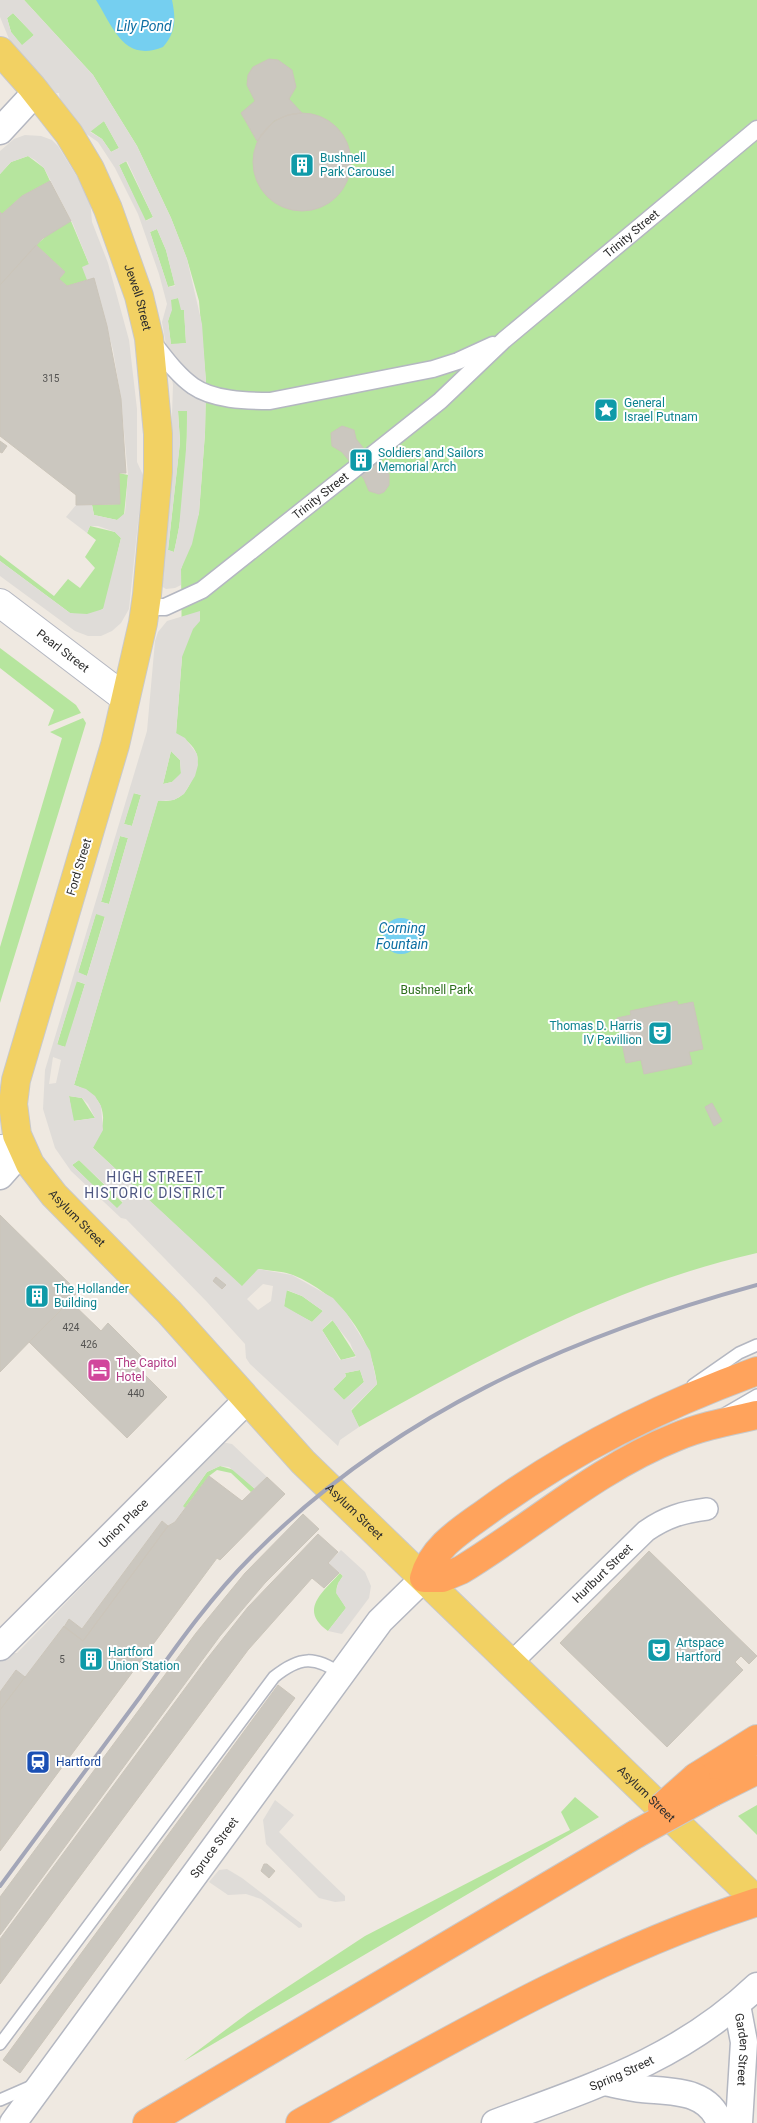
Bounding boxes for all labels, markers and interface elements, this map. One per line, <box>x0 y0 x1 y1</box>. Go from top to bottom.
water label: Lily Pond <box>116 18 172 34</box>
place label: Bushnell Park Carousel <box>320 151 394 179</box>
building icon: Bushnell Park Carousel <box>289 152 315 178</box>
street label: Trinity Street <box>601 207 662 261</box>
street label: Jewell Street <box>121 262 154 332</box>
house number: 315 <box>43 373 60 384</box>
place label: General Israel Putnam <box>624 396 698 424</box>
place icon: General Israel Putnam <box>593 397 619 423</box>
place label: Soldiers and Sailors Memorial Arch <box>378 446 484 474</box>
building icon: Soldiers and Sailors Memorial Arch <box>348 447 374 473</box>
street label: Trinity Street <box>290 469 351 522</box>
street label: Pearl Street <box>34 626 92 675</box>
street label: Ford Street <box>64 837 94 897</box>
water label: Corning Fountain <box>376 920 428 952</box>
park label: Bushnell Park <box>401 983 474 997</box>
place label: Thomas D. Harris IV Pavillion <box>549 1019 642 1047</box>
theatre icon: Thomas D. Harris IV Pavillion <box>647 1020 673 1046</box>
district label: HIGH STREET HISTORIC DISTRICT <box>84 1169 226 1201</box>
street label: Asylum Street <box>46 1187 108 1250</box>
place label: The Hollander Building <box>54 1282 129 1310</box>
building icon: The Hollander Building <box>24 1283 50 1309</box>
house number: 424 <box>63 1322 80 1333</box>
house number: 426 <box>81 1339 98 1350</box>
place label: The Capitol Hotel <box>116 1356 177 1384</box>
hotel icon: The Capitol Hotel <box>86 1357 112 1383</box>
house number: 440 <box>128 1388 145 1399</box>
street label: Asylum Street <box>323 1481 386 1543</box>
street label: Union Place <box>96 1496 151 1551</box>
street label: Hurlburt Street <box>570 1541 636 1606</box>
place label: Artspace Hartford <box>676 1636 724 1664</box>
theatre icon: Artspace Hartford <box>646 1637 672 1663</box>
place label: Hartford Union Station <box>108 1645 180 1673</box>
building icon: Hartford Union Station <box>78 1646 104 1672</box>
house number: 5 <box>59 1654 65 1665</box>
station icon: Hartford <box>25 1749 51 1775</box>
place label: Hartford <box>56 1755 101 1769</box>
street label: Asylum Street <box>615 1763 678 1825</box>
street label: Spruce Street <box>187 1815 241 1881</box>
street label: Garden Street <box>732 2012 751 2086</box>
street label: Spring Street <box>587 2053 656 2094</box>

